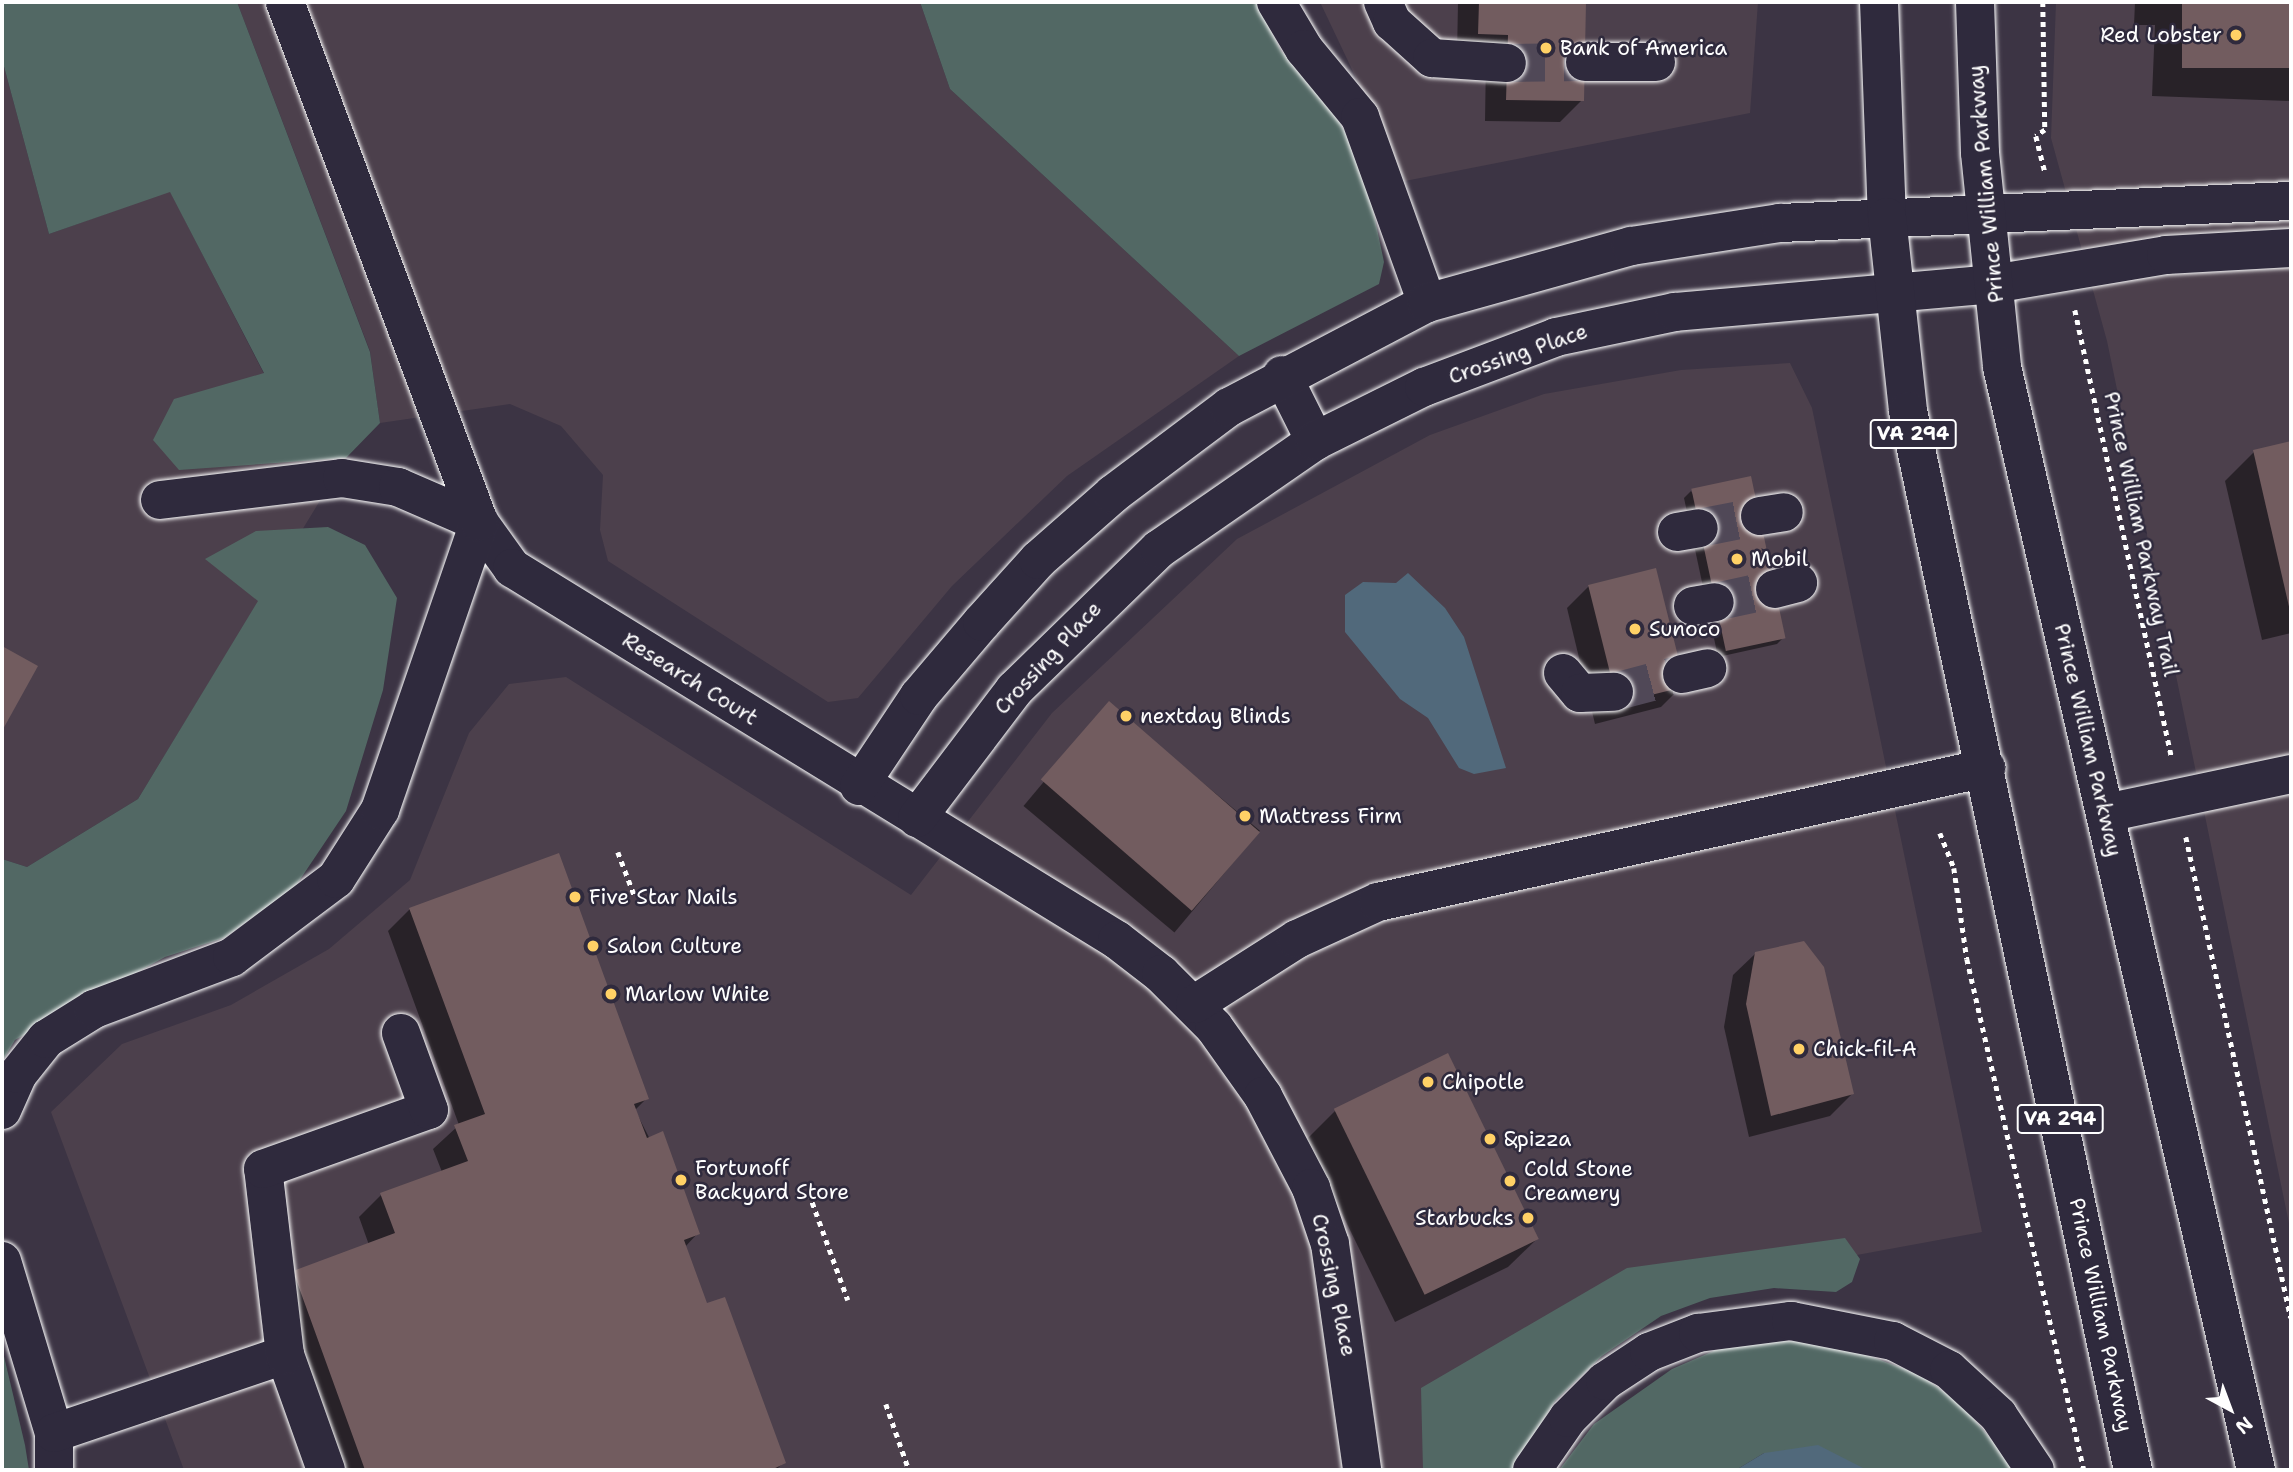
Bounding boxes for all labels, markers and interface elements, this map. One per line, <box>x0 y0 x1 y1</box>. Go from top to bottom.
place label: Red Lobster <box>2100 22 2222 48</box>
marker: Red Lobster <box>2228 27 2244 43</box>
place label: Bank of America <box>1560 35 1727 61</box>
marker: Bank of America <box>1538 40 1554 56</box>
street label: Prince William Parkway <box>1963 64 2009 304</box>
street label: Crossing Place <box>1445 318 1591 390</box>
street label: Prince William Parkway Trail <box>2098 389 2184 679</box>
road number: VA 294 <box>1869 418 1957 449</box>
place label: Mobil <box>1751 546 1808 572</box>
marker: Mobil <box>1729 551 1745 567</box>
street label: Crossing Place <box>989 596 1107 720</box>
place label: Sunoco <box>1649 616 1720 642</box>
marker: Sunoco <box>1627 621 1643 637</box>
street label: Prince William Parkway <box>2049 621 2127 859</box>
street label: Research Court <box>618 627 762 731</box>
place label: nextday Blinds <box>1140 703 1291 729</box>
marker: nextday Blinds <box>1118 708 1134 724</box>
place label: Mattress Firm <box>1259 803 1402 829</box>
marker: Mattress Firm <box>1237 808 1253 824</box>
place label: Five Star Nails <box>589 884 738 910</box>
marker: Five Star Nails <box>567 889 583 905</box>
place label: Salon Culture <box>607 933 742 959</box>
marker: Salon Culture <box>585 938 601 954</box>
place label: Marlow White <box>625 981 770 1007</box>
marker: Marlow White <box>603 986 619 1002</box>
place label: Chick-fil-A <box>1813 1036 1917 1062</box>
marker: Chick-fil-A <box>1791 1041 1807 1057</box>
place label: Chipotle <box>1442 1069 1525 1095</box>
marker: Chipotle <box>1420 1074 1436 1090</box>
road number: VA 294 <box>2016 1104 2104 1134</box>
place label: &pizza <box>1504 1126 1571 1152</box>
marker: &pizza <box>1482 1131 1498 1147</box>
place label: Fortunoff Backyard Store <box>695 1155 849 1205</box>
place label: Cold Stone Creamery <box>1524 1156 1633 1206</box>
marker: Fortunoff Backyard Store <box>673 1172 689 1188</box>
marker: Cold Stone Creamery <box>1502 1173 1518 1189</box>
street label: Prince William Parkway <box>2064 1196 2138 1434</box>
place label: Starbucks <box>1415 1205 1514 1231</box>
marker: Starbucks <box>1520 1210 1536 1226</box>
street label: Crossing Place <box>1307 1211 1361 1359</box>
north arrow <box>2195 1374 2265 1444</box>
text: N <box>2230 1411 2258 1440</box>

